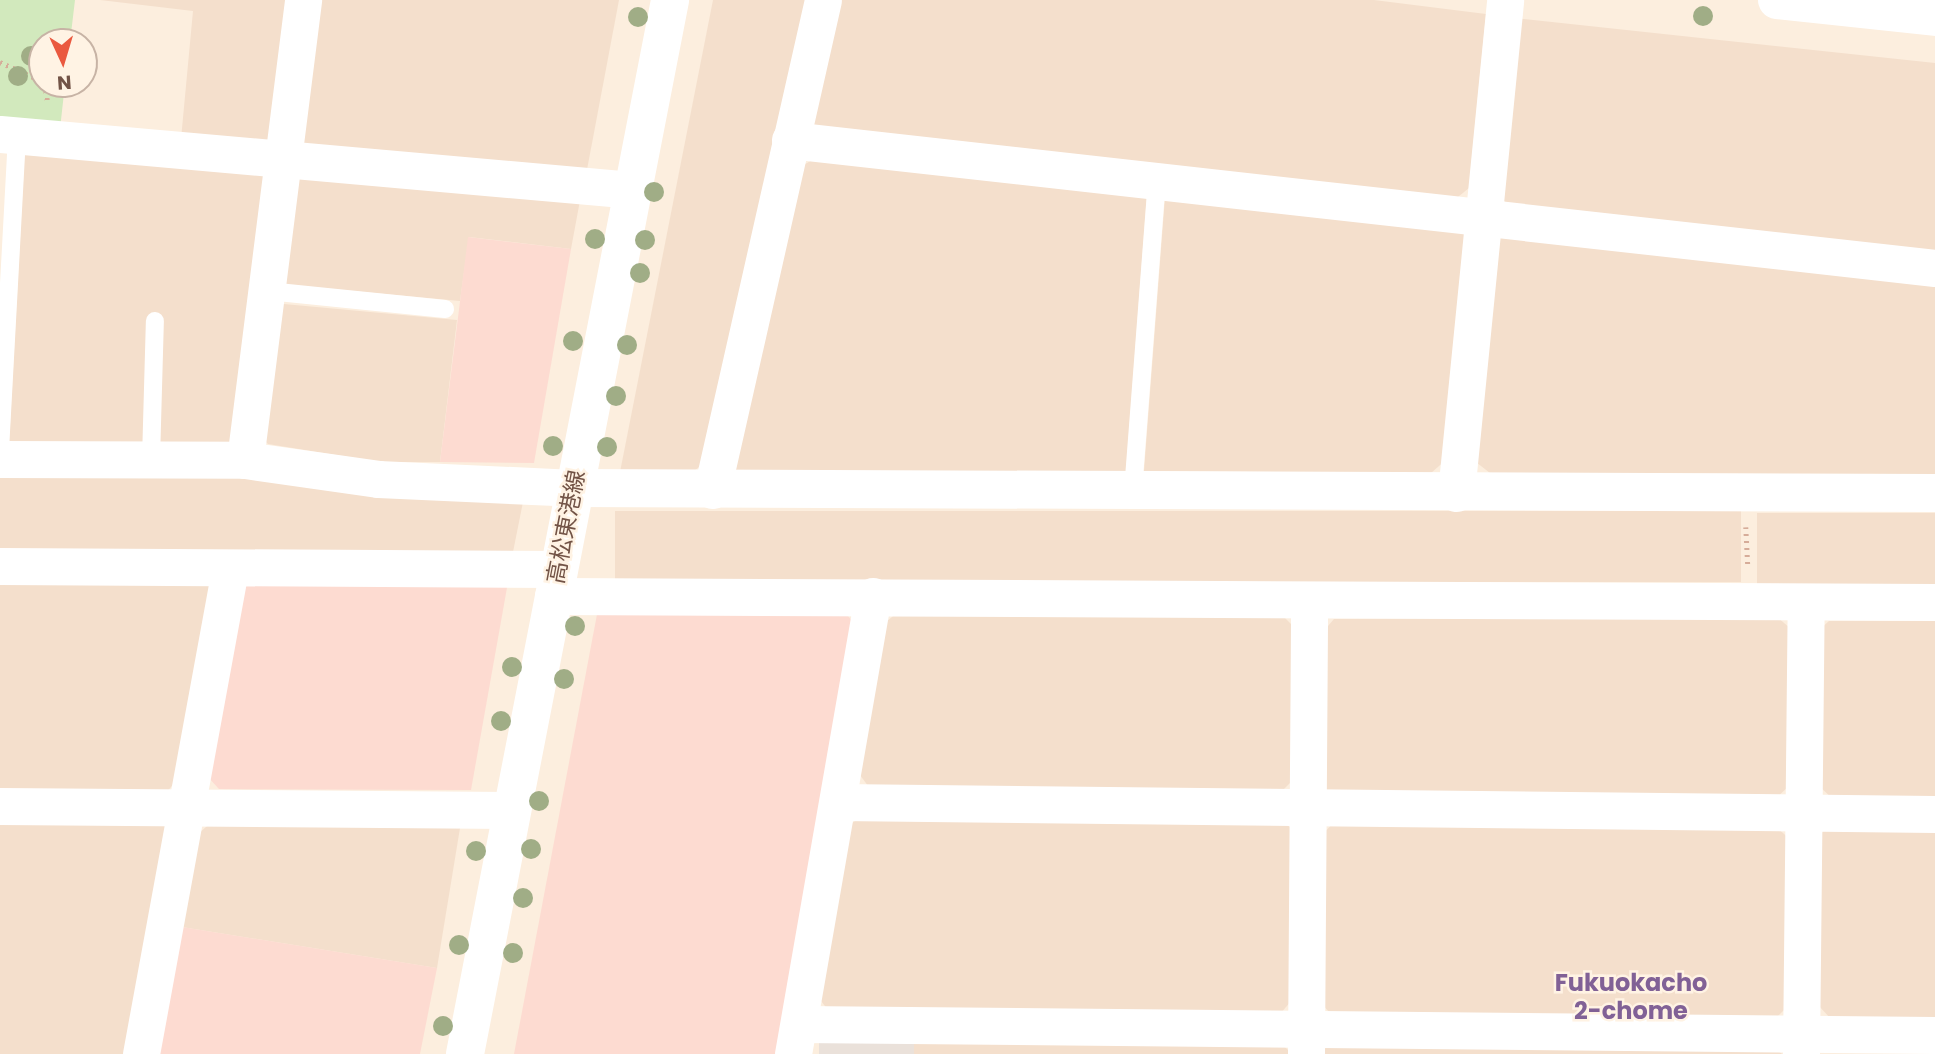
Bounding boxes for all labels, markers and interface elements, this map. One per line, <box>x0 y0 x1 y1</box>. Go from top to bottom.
north arrow <box>28 28 98 98</box>
text: N <box>56 68 72 96</box>
street label: 高松東港線 <box>541 468 591 586</box>
district label: Fukuokacho 2-chome <box>1555 969 1707 1025</box>

